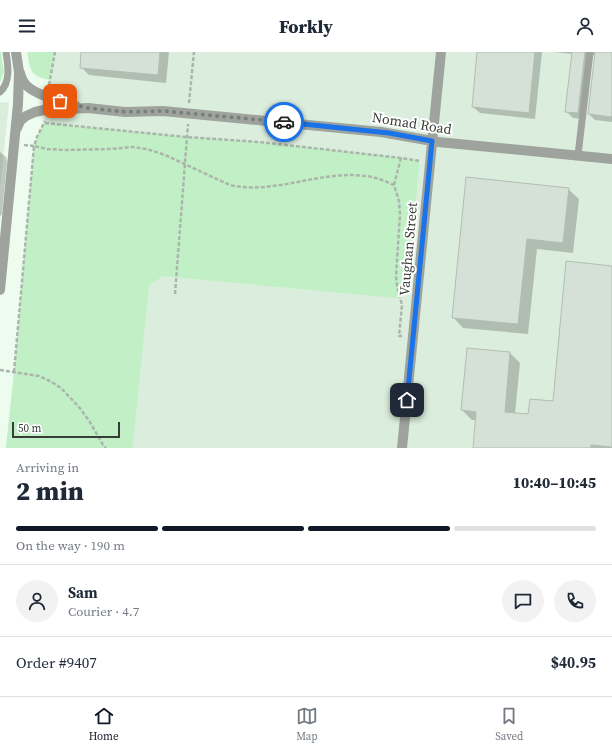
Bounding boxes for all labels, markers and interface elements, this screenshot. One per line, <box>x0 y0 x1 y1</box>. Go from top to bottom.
text: Forkly <box>279 14 333 39</box>
icon: menu <box>16 15 38 37</box>
icon: person <box>574 15 596 37</box>
pin <box>43 84 77 118</box>
icon: bag <box>49 90 71 112</box>
courier <box>264 102 304 142</box>
street label: Nomad Road <box>371 107 453 139</box>
icon: car <box>273 111 295 133</box>
street label: Vaughan Street <box>394 201 422 297</box>
pin <box>390 383 424 417</box>
icon: home <box>396 389 418 411</box>
scale bar <box>12 420 120 439</box>
text: 50 m <box>18 421 41 436</box>
text: Arriving in <box>16 459 79 476</box>
text: 10:40–10:45 <box>513 472 596 493</box>
text: 2 min <box>16 473 84 509</box>
text: On the way · 190 m <box>16 537 125 554</box>
button: person <box>16 580 58 622</box>
button: chat <box>502 580 544 622</box>
button: phone <box>554 580 596 622</box>
text: Sam <box>68 582 98 603</box>
text: Courier · 4.7 <box>68 603 139 620</box>
text: Order #9407 <box>16 652 97 673</box>
text: $40.95 <box>551 652 596 673</box>
tab: Home <box>89 705 119 744</box>
tab: Map <box>296 705 318 744</box>
tab: Saved <box>495 705 523 744</box>

